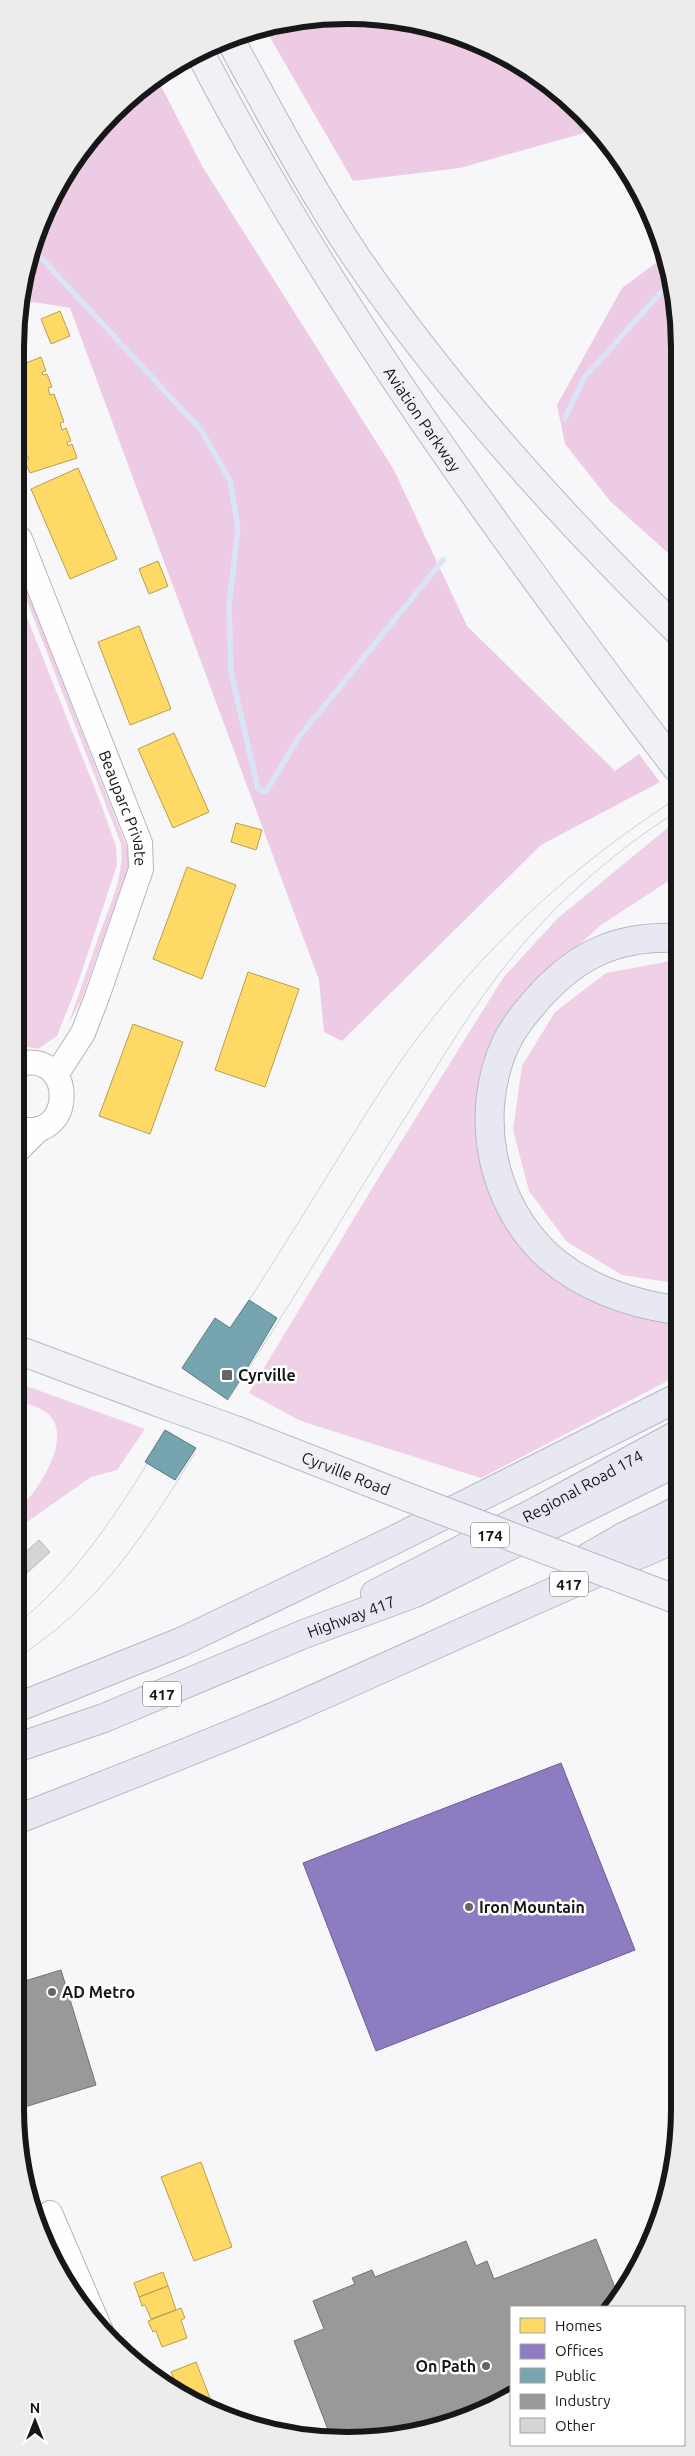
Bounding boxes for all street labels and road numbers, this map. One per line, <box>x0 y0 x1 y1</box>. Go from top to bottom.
street label: Aviation Parkway <box>381 363 465 475</box>
street label: Beauparc Private <box>95 748 150 866</box>
street label: Regional Road 174 <box>519 1446 646 1526</box>
street label: Cyrville Road <box>299 1448 393 1499</box>
road number: 174 <box>471 1522 509 1548</box>
road number: 417 <box>550 1572 588 1596</box>
street label: Highway 417 <box>305 1592 397 1641</box>
road number: 417 <box>143 1682 181 1706</box>

